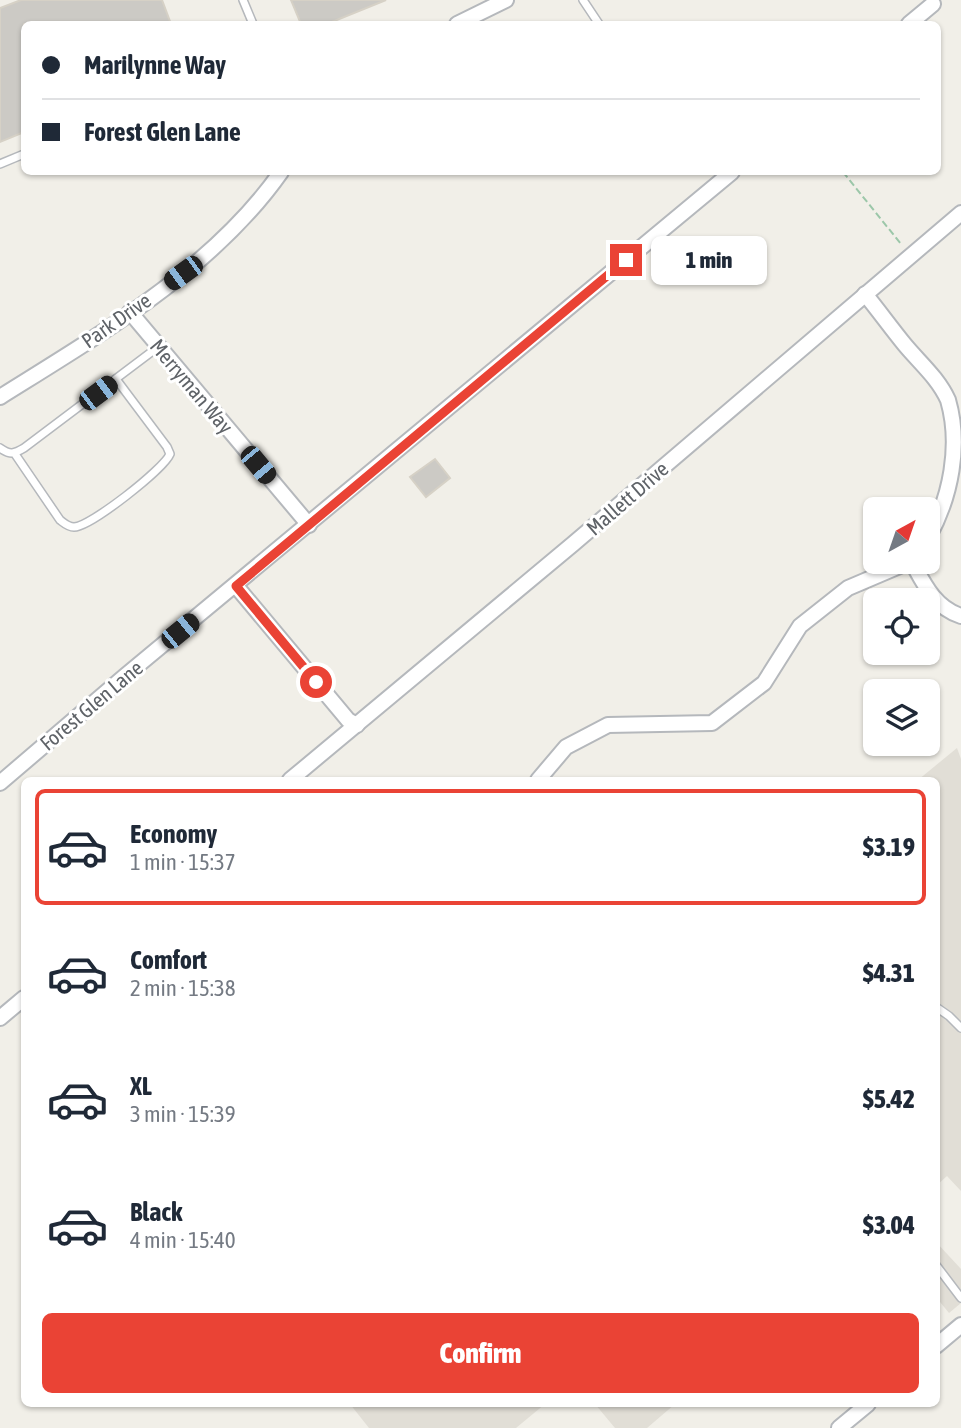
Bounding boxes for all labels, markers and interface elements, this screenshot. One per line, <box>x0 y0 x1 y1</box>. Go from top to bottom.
text: Marilynne Way <box>84 50 226 80</box>
text: Forest Glen Lane <box>84 117 241 147</box>
callout: 1 min <box>650 236 766 284</box>
route end <box>610 244 642 276</box>
text: 1 min <box>686 247 732 273</box>
car <box>160 252 207 294</box>
street label: Park Drive <box>77 288 155 352</box>
street label: Merryman Way <box>146 334 239 438</box>
car <box>75 372 122 414</box>
car <box>237 442 280 488</box>
street label: Mallett Drive <box>581 456 673 540</box>
north arrow <box>863 497 940 574</box>
map controls <box>863 497 940 756</box>
button: locate <box>863 588 940 665</box>
car <box>158 610 203 652</box>
street label: Forest Glen Lane <box>35 655 147 755</box>
route start <box>300 666 332 698</box>
button: layers <box>863 679 940 756</box>
icon: car <box>46 816 109 879</box>
text: Economy <box>130 819 217 849</box>
text: $3.19 <box>863 832 915 862</box>
text: 1 min · 15:37 <box>130 849 236 875</box>
icon: car <box>46 942 109 1005</box>
text: Comfort <box>130 945 207 975</box>
text: $4.31 <box>863 958 915 988</box>
text: 2 min · 15:38 <box>130 975 236 1001</box>
icon: car <box>46 1068 109 1131</box>
text: XL <box>130 1071 152 1101</box>
text: $5.42 <box>863 1084 915 1114</box>
text: 3 min · 15:39 <box>130 1101 236 1127</box>
icon: car <box>46 1194 109 1257</box>
text: Black <box>130 1197 182 1227</box>
text: $3.04 <box>863 1210 915 1240</box>
text: 4 min · 15:40 <box>130 1227 236 1253</box>
button: Confirm <box>42 1313 919 1393</box>

